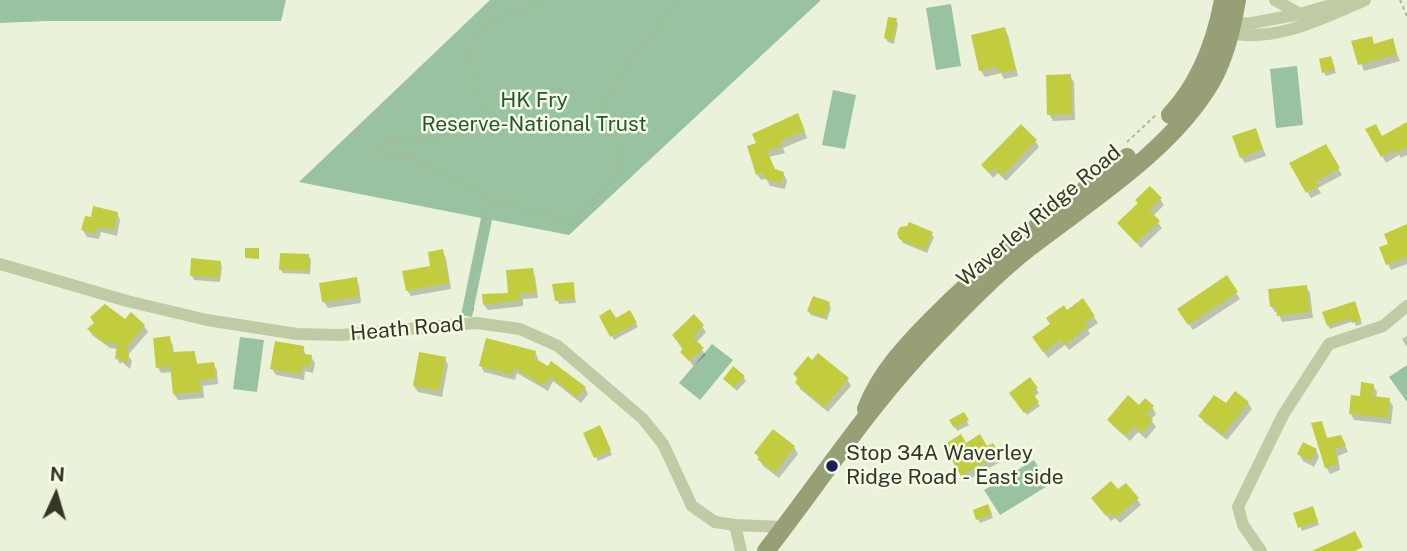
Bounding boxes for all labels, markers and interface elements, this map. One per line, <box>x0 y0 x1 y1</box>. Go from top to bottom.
park label: HK Fry Reserve-National Trust <box>421 88 647 138</box>
street label: Waverley Ridge Road <box>952 140 1126 292</box>
street label: Heath Road <box>349 311 465 347</box>
place label: Stop 34A Waverley Ridge Road - East side <box>846 441 1064 491</box>
marker: Stop 34A Waverley Ridge Road - East side <box>824 458 840 474</box>
north arrow <box>21 460 91 530</box>
text: N <box>49 463 66 486</box>

